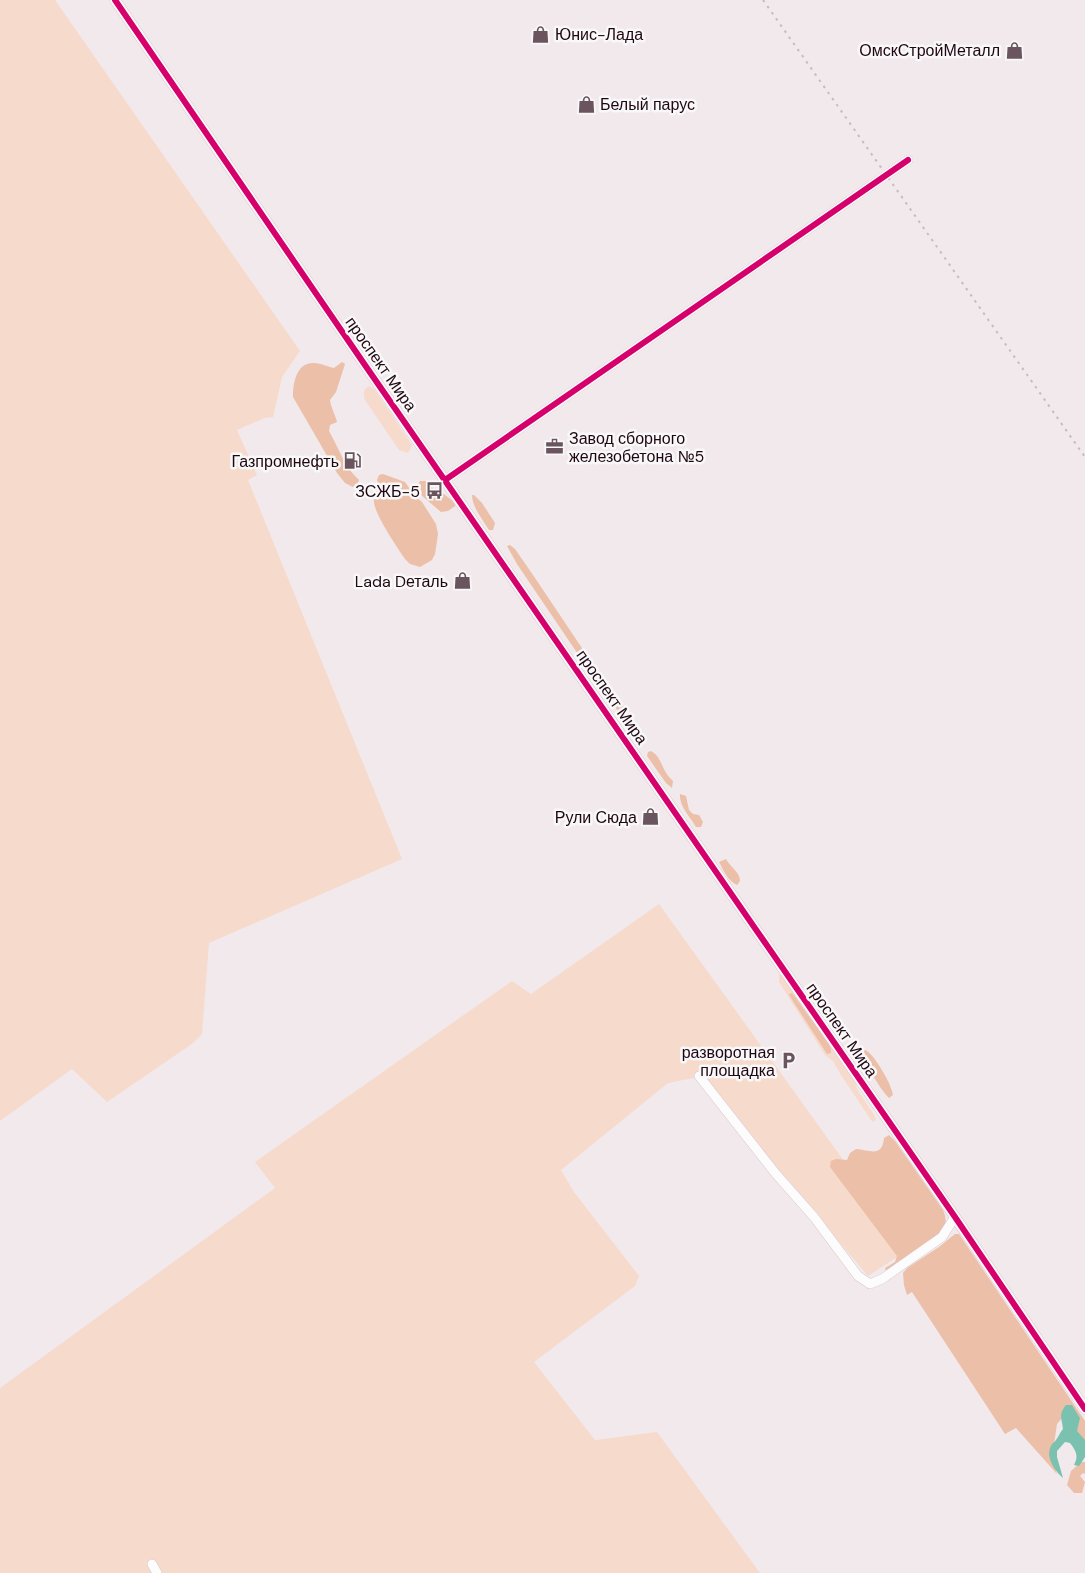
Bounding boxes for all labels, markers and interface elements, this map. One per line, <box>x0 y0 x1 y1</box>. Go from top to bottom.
shop icon: Юнис-Лада <box>531 24 551 44</box>
place label: Юнис-Лада <box>555 24 643 45</box>
place label: ОмскСтройМеталл <box>859 40 1000 61</box>
shop icon: ОмскСтройМеталл <box>1004 40 1024 60</box>
shop icon: Белый парус <box>576 94 596 114</box>
place label: Белый парус <box>600 94 695 115</box>
street label: проспект Мира <box>341 313 421 416</box>
place label: Завод сборного железобетона №5 <box>569 428 704 467</box>
office icon: Завод сборного железобетона №5 <box>545 437 565 457</box>
place label: Газпромнефть <box>232 451 339 472</box>
fuel station icon: Газпромнефть <box>343 451 363 471</box>
place label: ЗСЖБ-5 <box>355 481 420 502</box>
bus stop icon: ЗСЖБ-5 <box>424 481 444 501</box>
place label: Lada Dеталь <box>355 571 448 592</box>
shop icon: Lada Dеталь <box>452 571 472 591</box>
street label: проспект Мира <box>572 646 652 749</box>
place label: Рули Сюда <box>555 807 637 828</box>
shop icon: Рули Сюда <box>641 807 661 827</box>
street label: проспект Мира <box>802 979 882 1082</box>
place label: разворотная площадка <box>682 1042 775 1081</box>
parking icon: разворотная площадка <box>779 1051 799 1071</box>

